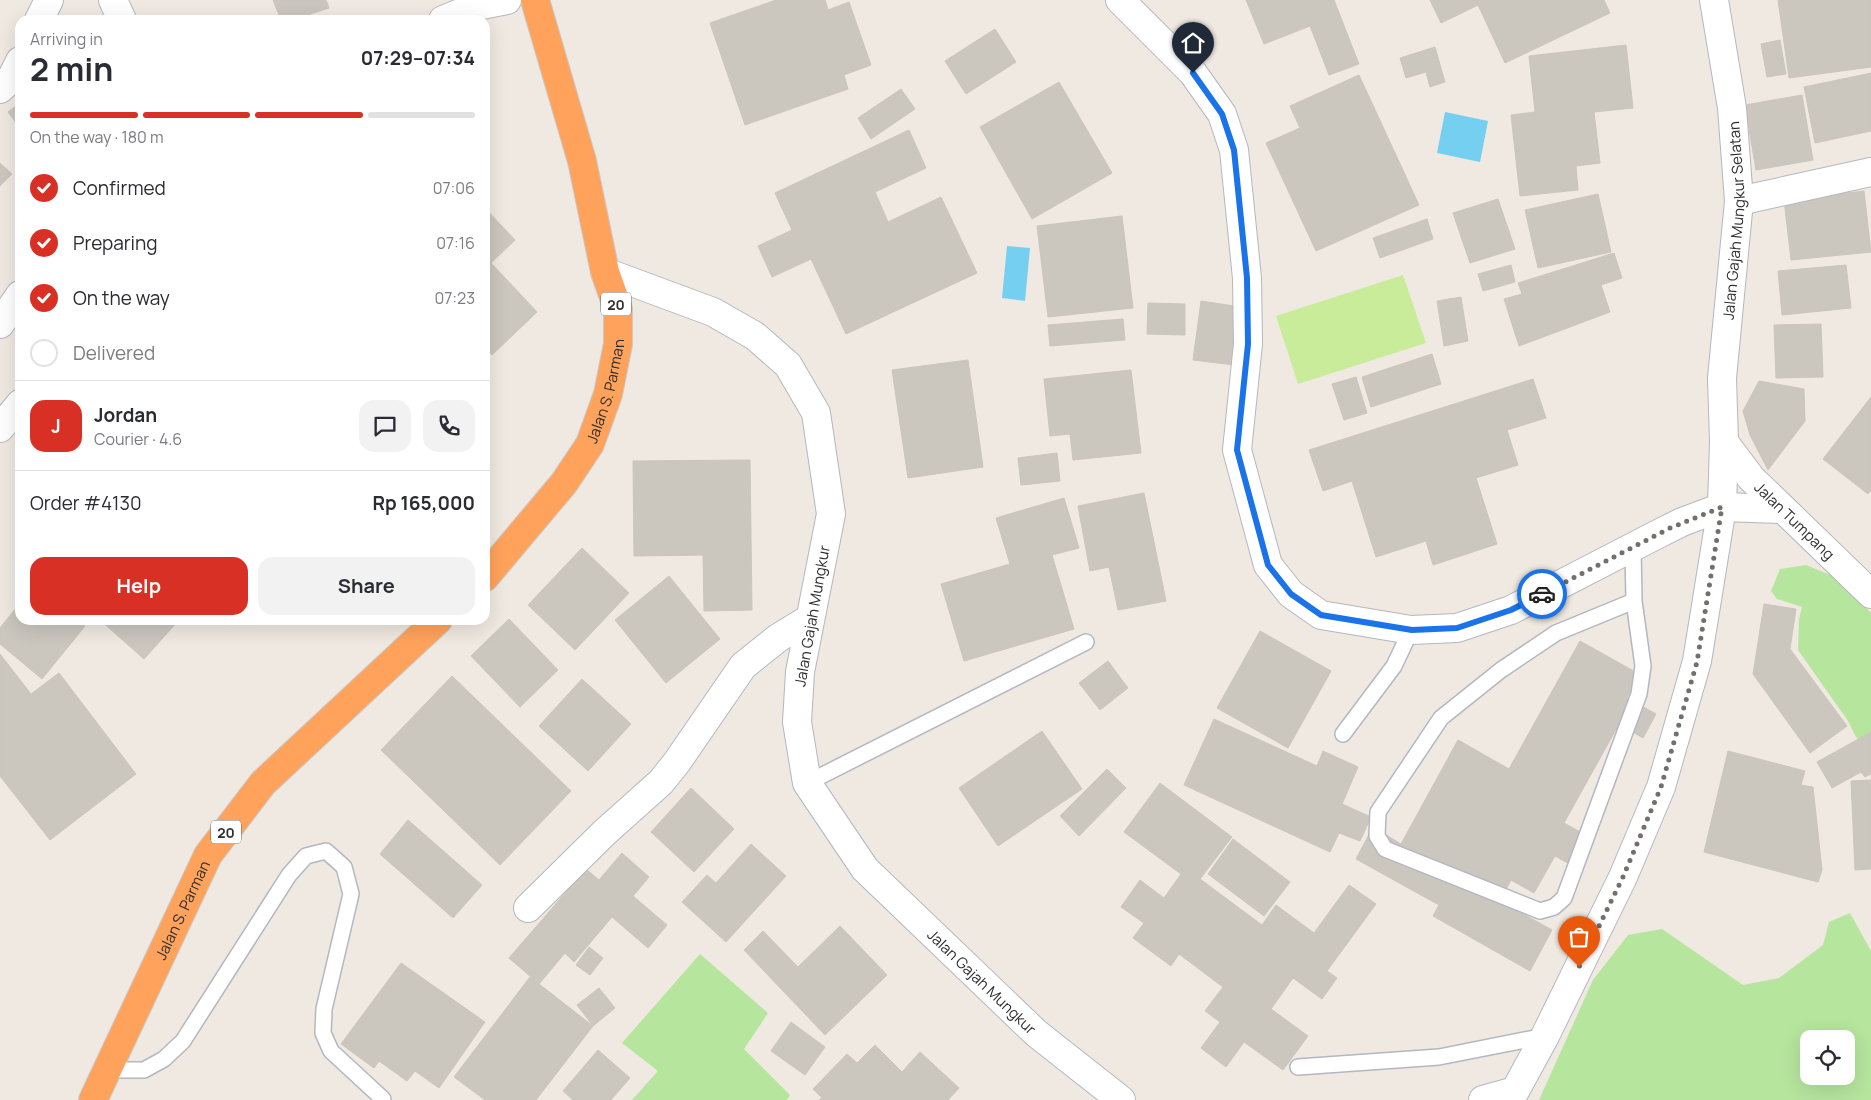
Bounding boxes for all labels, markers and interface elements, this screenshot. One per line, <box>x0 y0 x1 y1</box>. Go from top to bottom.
pin <box>1172 22 1214 73</box>
text: Arriving in <box>30 28 103 50</box>
icon: home <box>1179 29 1207 57</box>
text: 07:29–07:34 <box>361 45 475 71</box>
text: 2 min <box>30 47 113 91</box>
street label: Jalan Gajah Mungkur Selatan <box>1717 120 1750 321</box>
text: On the way · 180 m <box>30 126 163 148</box>
icon: check <box>30 174 58 202</box>
text: Confirmed <box>73 175 166 201</box>
text: 07:06 <box>433 177 475 199</box>
icon: check <box>30 229 58 257</box>
text: Preparing <box>73 230 158 256</box>
text: 07:16 <box>436 232 475 254</box>
icon: check <box>30 284 58 312</box>
text: On the way <box>73 285 170 311</box>
text: 07:23 <box>434 287 475 309</box>
road number: 20 <box>601 292 631 316</box>
street label: Jalan S. Parman <box>581 339 629 446</box>
text: Delivered <box>73 340 155 366</box>
button: chat <box>359 400 411 452</box>
button: phone <box>423 400 475 452</box>
text: Jordan <box>94 402 157 428</box>
text: J <box>51 413 61 439</box>
text: Courier · 4.6 <box>94 428 182 450</box>
street label: Jalan Tumpang <box>1750 477 1840 564</box>
text: Order #4130 <box>30 490 142 516</box>
text: Rp 165,000 <box>372 490 475 516</box>
street label: Jalan Gajah Mungkur <box>789 543 835 688</box>
button: Help <box>30 557 248 615</box>
button: Share <box>258 557 475 615</box>
courier <box>1517 569 1567 619</box>
icon: car <box>1528 580 1556 608</box>
road number: 20 <box>211 820 241 844</box>
street label: Jalan S. Parman <box>150 857 215 963</box>
pin <box>1558 916 1600 967</box>
icon: bag <box>1565 923 1593 951</box>
street label: Jalan Gajah Mungkur <box>923 924 1041 1039</box>
map controls <box>1800 1030 1855 1085</box>
button: locate <box>1800 1030 1855 1085</box>

